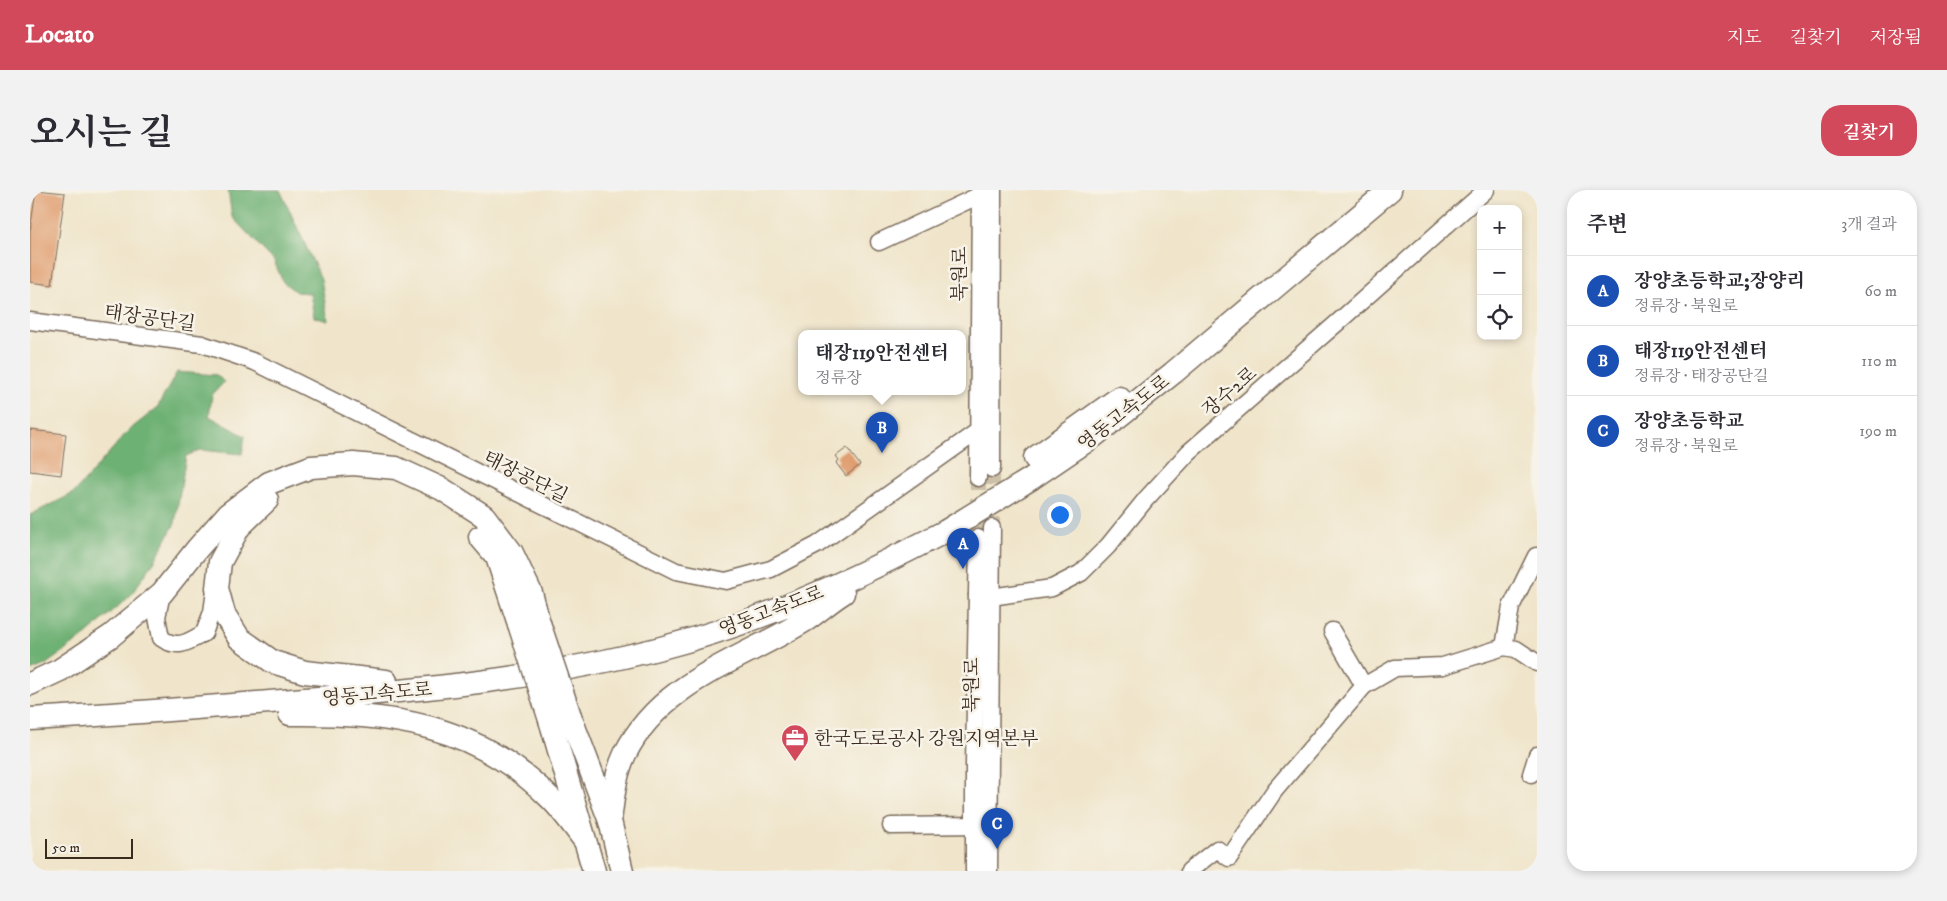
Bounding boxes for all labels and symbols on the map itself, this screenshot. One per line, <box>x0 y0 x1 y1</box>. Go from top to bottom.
street label: 북원로 <box>949 246 972 302</box>
street label: 태장공단길 <box>103 301 197 336</box>
street label: 장수2로 <box>1198 362 1262 422</box>
street label: 영동고속도로 <box>1073 370 1174 456</box>
pin: B <box>866 412 898 453</box>
street label: 태장공단길 <box>479 446 571 508</box>
your location <box>1047 502 1073 528</box>
pin: A <box>947 528 979 569</box>
street label: 영동고속도로 <box>716 581 827 642</box>
street label: 북원로 <box>961 657 984 713</box>
street label: 영동고속도로 <box>321 678 433 711</box>
office icon: 한국도로공사 강원지역본부 <box>780 723 810 762</box>
place label: 한국도로공사 강원지역본부 <box>814 728 1038 751</box>
pin: C <box>981 808 1013 849</box>
scale bar <box>45 836 132 859</box>

